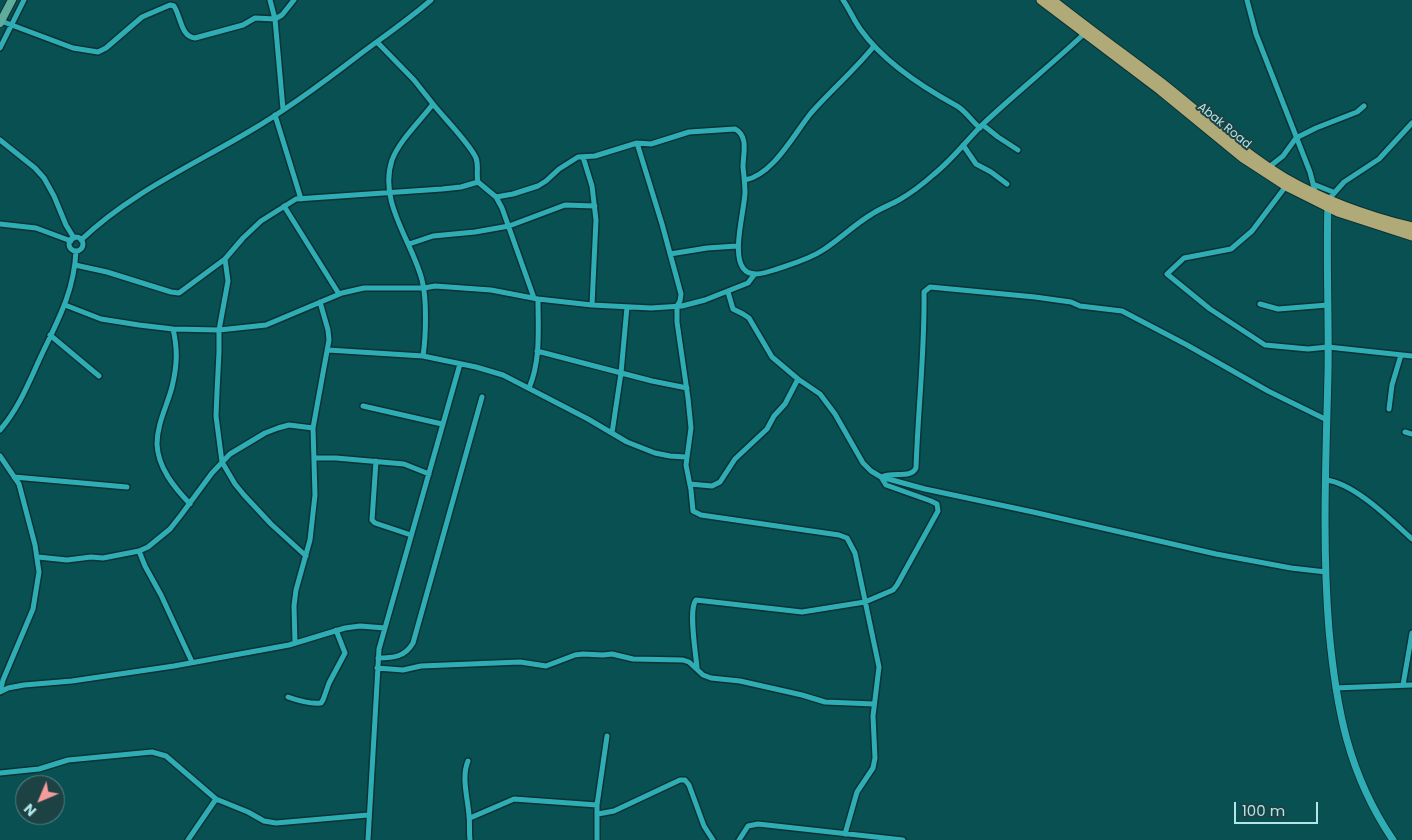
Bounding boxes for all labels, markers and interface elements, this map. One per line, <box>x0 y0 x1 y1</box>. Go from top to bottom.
street label: Abak Road <box>1194 100 1254 152</box>
north arrow <box>15 775 65 825</box>
scale bar <box>1237 792 1321 824</box>
text: N <box>19 799 41 821</box>
text: 100 m <box>1242 800 1285 821</box>

